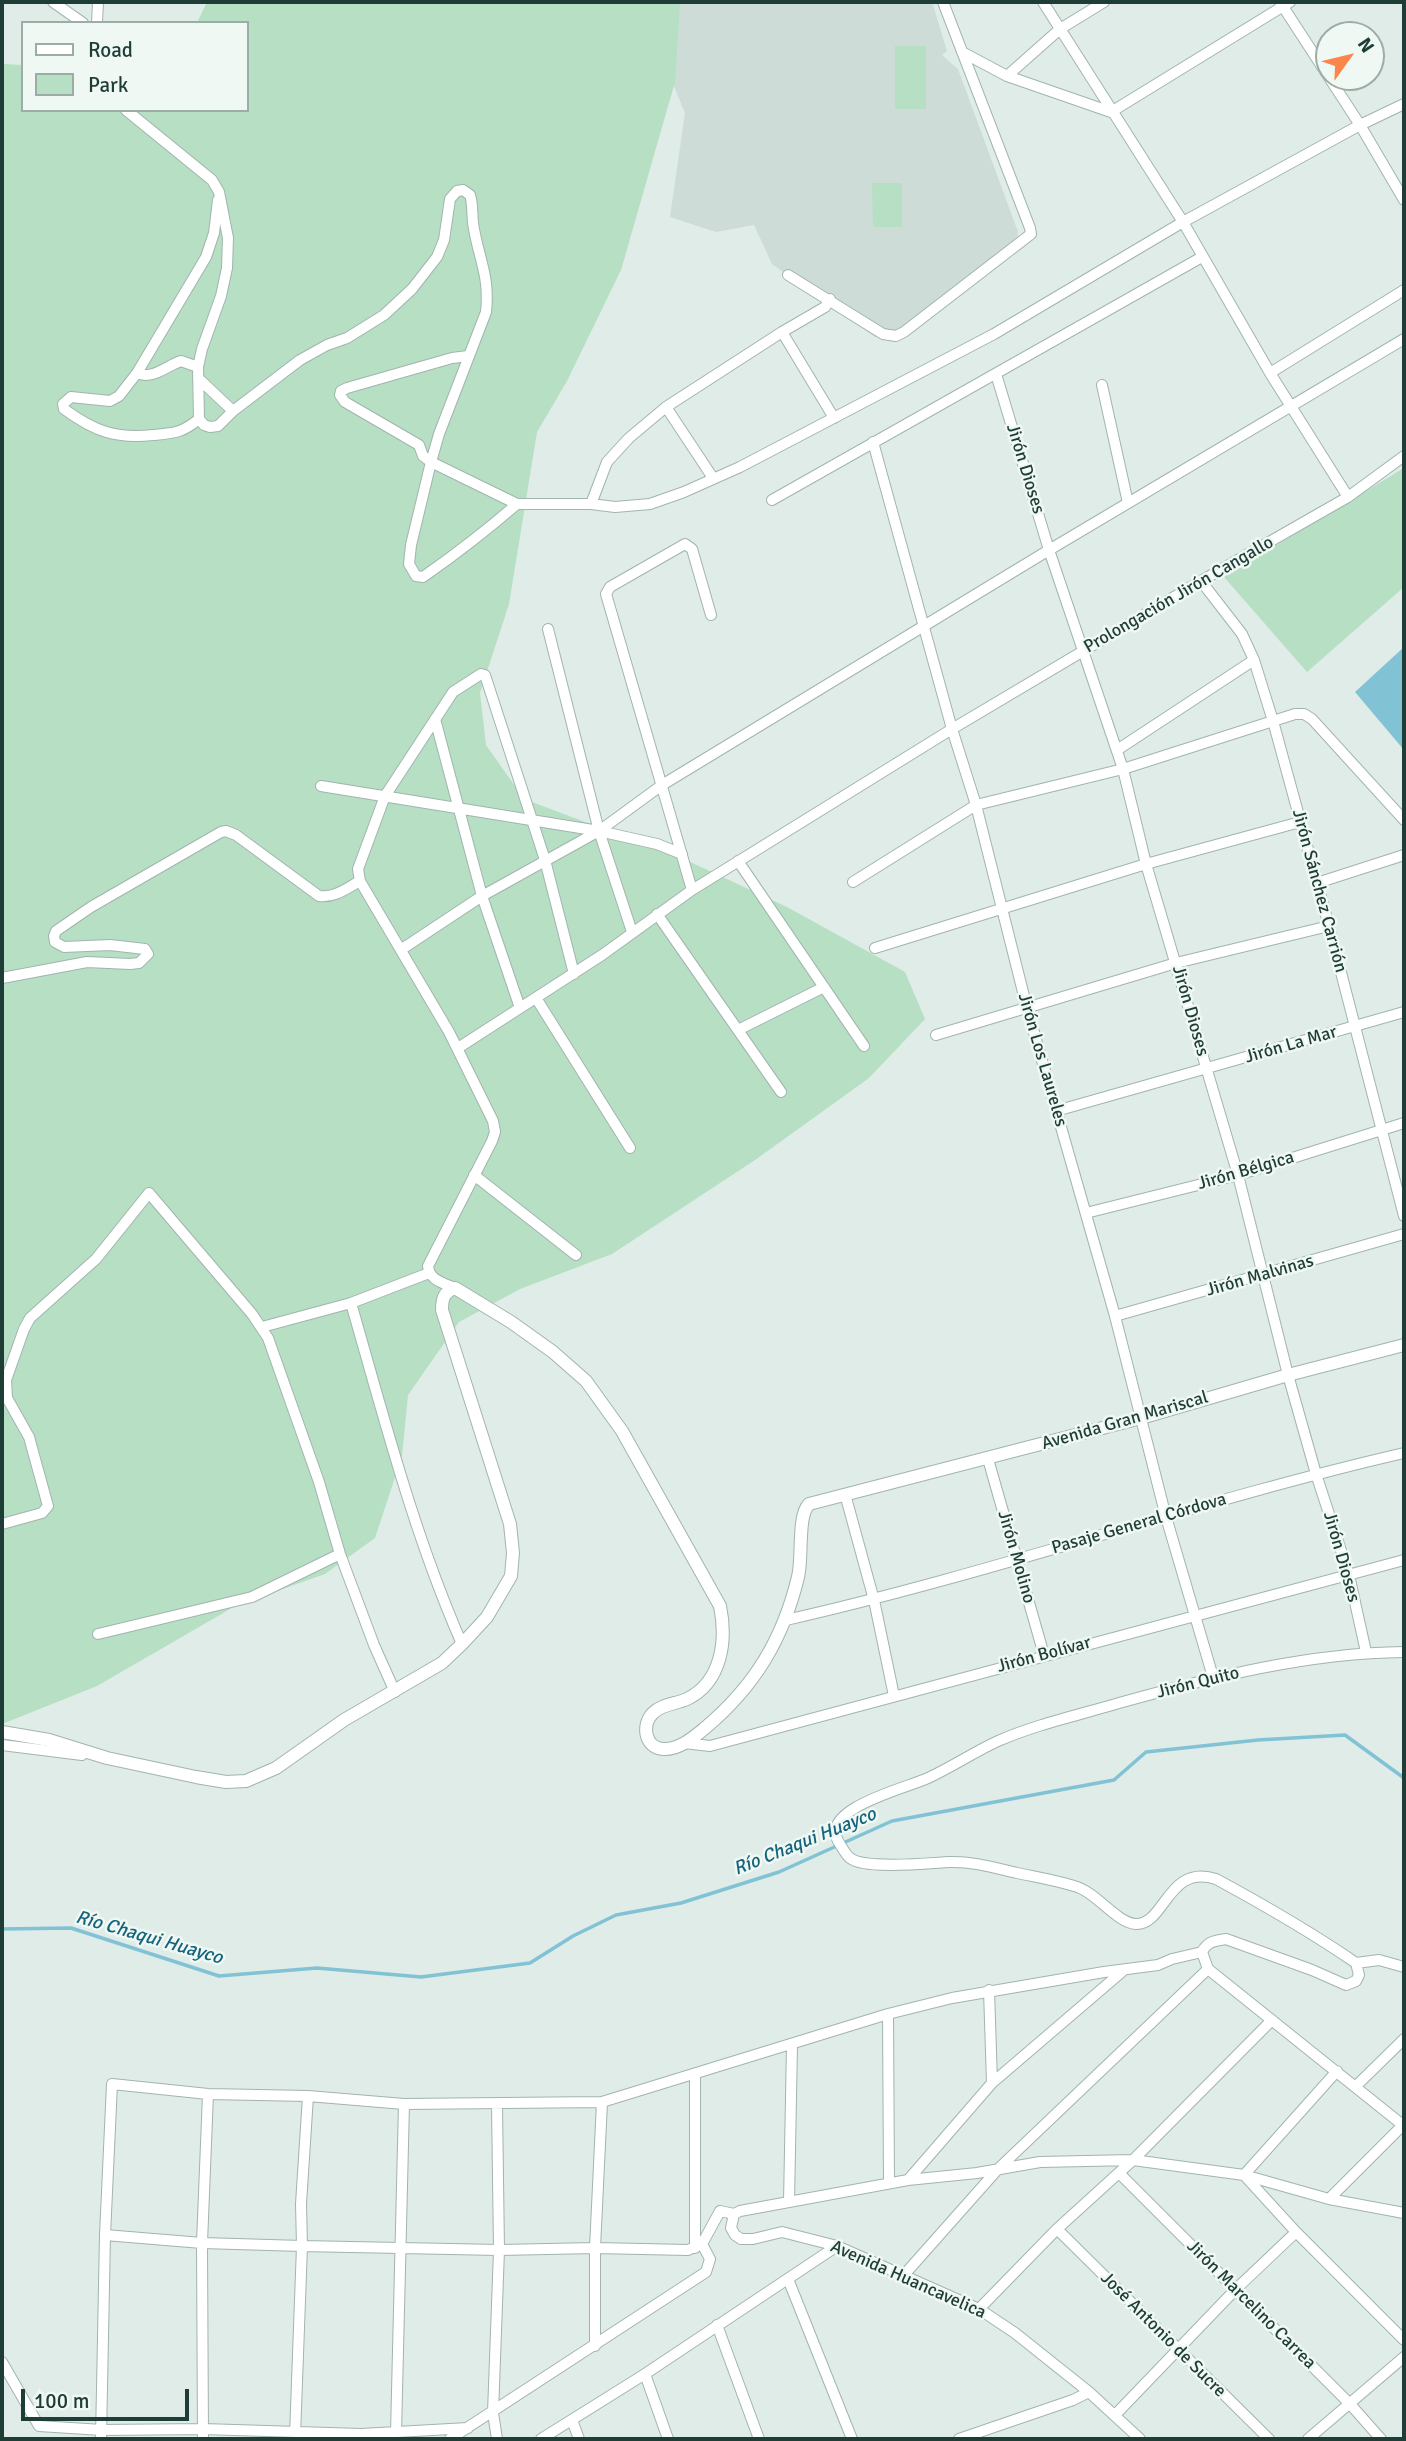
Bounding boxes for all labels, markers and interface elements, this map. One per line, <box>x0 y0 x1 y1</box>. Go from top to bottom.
legend <box>21 21 248 112</box>
north arrow <box>1315 21 1385 91</box>
text: N <box>1352 33 1379 58</box>
text: Road <box>88 37 133 63</box>
text: Park <box>88 72 128 98</box>
street label: Jirón Dioses <box>1001 421 1049 517</box>
street label: Prolongación Jirón Cangallo <box>1080 532 1278 658</box>
street label: Jirón Sánchez Carrión <box>1287 807 1351 975</box>
street label: Jirón Dioses <box>1167 963 1213 1059</box>
street label: Jirón Los Laureles <box>1013 991 1071 1129</box>
street label: Jirón La Mar <box>1242 1022 1340 1068</box>
street label: Jirón Bélgica <box>1195 1147 1297 1195</box>
street label: Jirón Malvinas <box>1204 1250 1316 1302</box>
street label: Avenida Gran Mariscal <box>1039 1387 1211 1455</box>
street label: Pasaje General Córdova <box>1049 1489 1229 1559</box>
street label: Jirón Molino <box>992 1508 1040 1606</box>
street label: Jirón Dioses <box>1318 1509 1364 1605</box>
street label: Jirón Bolívar <box>995 1632 1093 1678</box>
street label: Jirón Quito <box>1155 1662 1241 1704</box>
water label: Río Chaqui Huayco <box>730 1803 880 1881</box>
water label: Río Chaqui Huayco <box>73 1906 225 1970</box>
street label: Avenida Huancavelica <box>827 2236 989 2324</box>
street label: Jirón Marcelino Carrea <box>1182 2236 1320 2374</box>
street label: José Antonio de Sucre <box>1096 2268 1230 2402</box>
scale bar <box>24 2374 192 2418</box>
text: 100 m <box>34 2388 89 2414</box>

